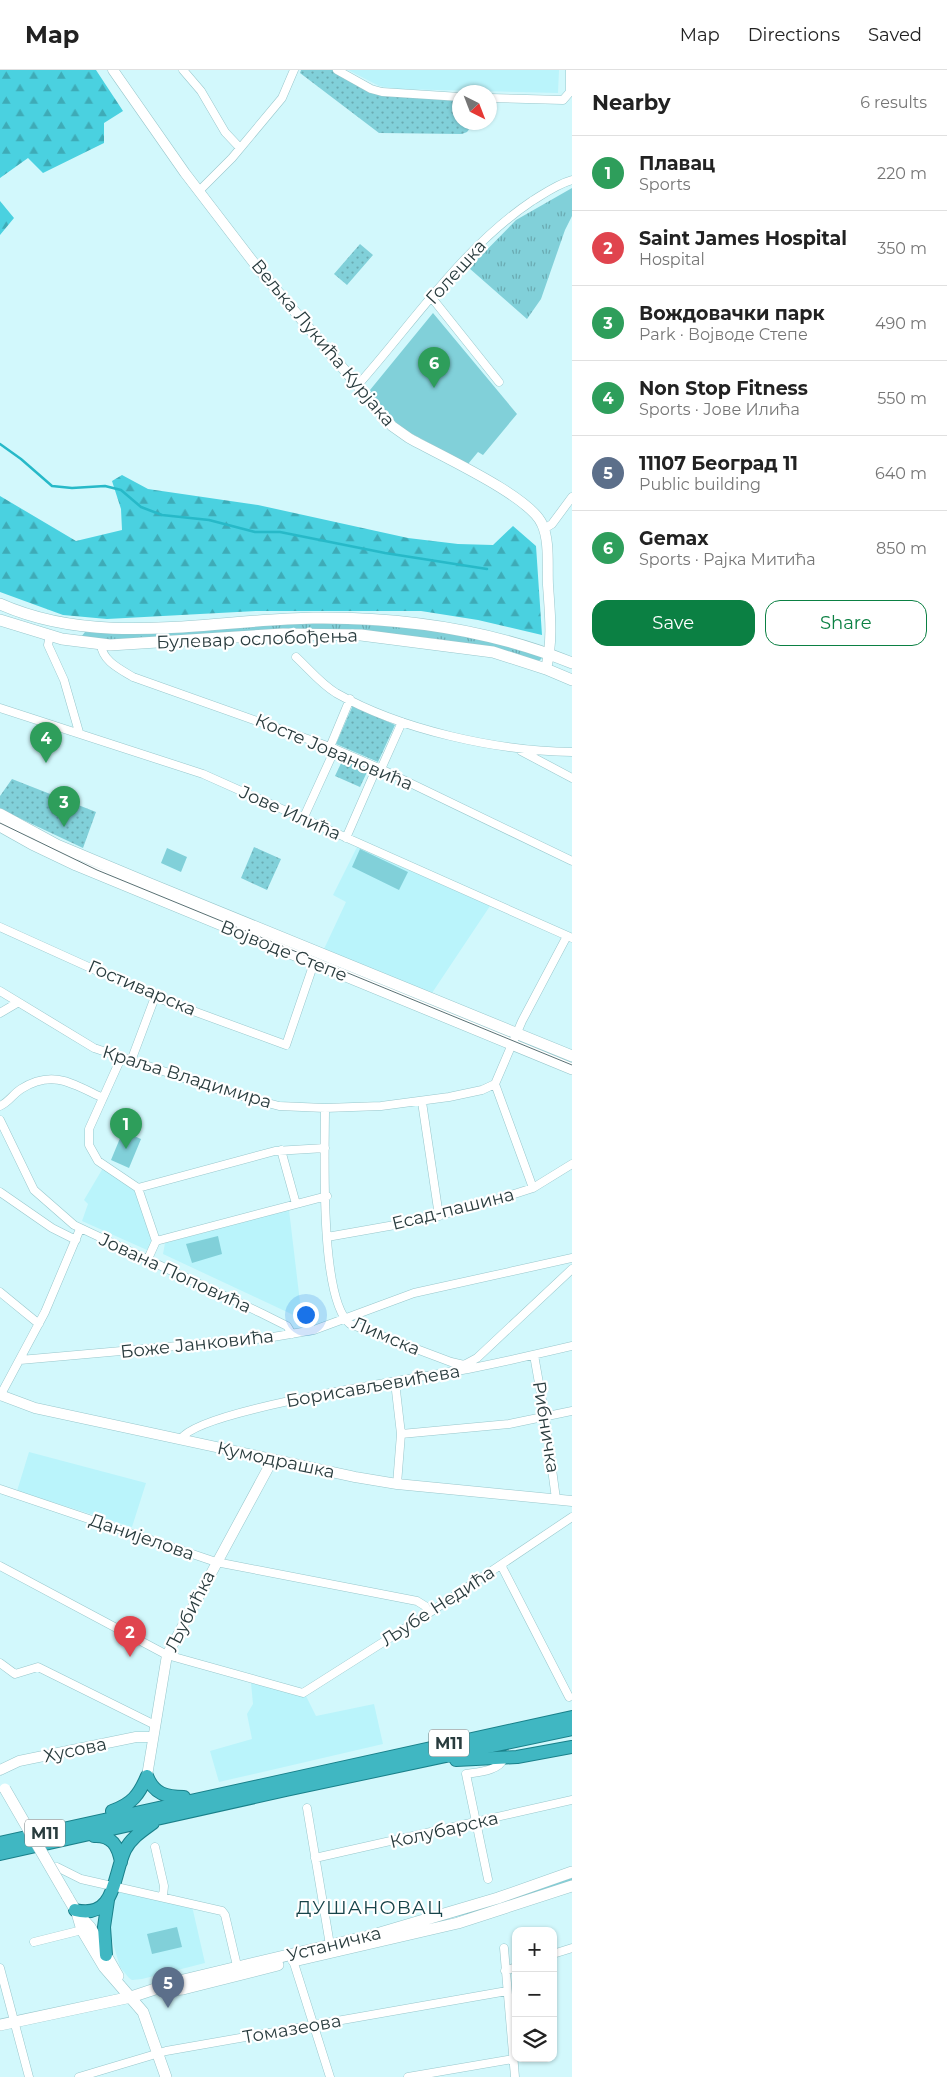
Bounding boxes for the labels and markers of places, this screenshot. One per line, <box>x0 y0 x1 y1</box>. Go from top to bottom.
pin: 6 <box>418 347 450 388</box>
pin: 4 <box>30 722 62 763</box>
pin: 3 <box>48 786 80 827</box>
pin: 1 <box>110 1108 142 1149</box>
pin: 2 <box>114 1616 146 1657</box>
pin: 5 <box>152 1967 184 2008</box>

